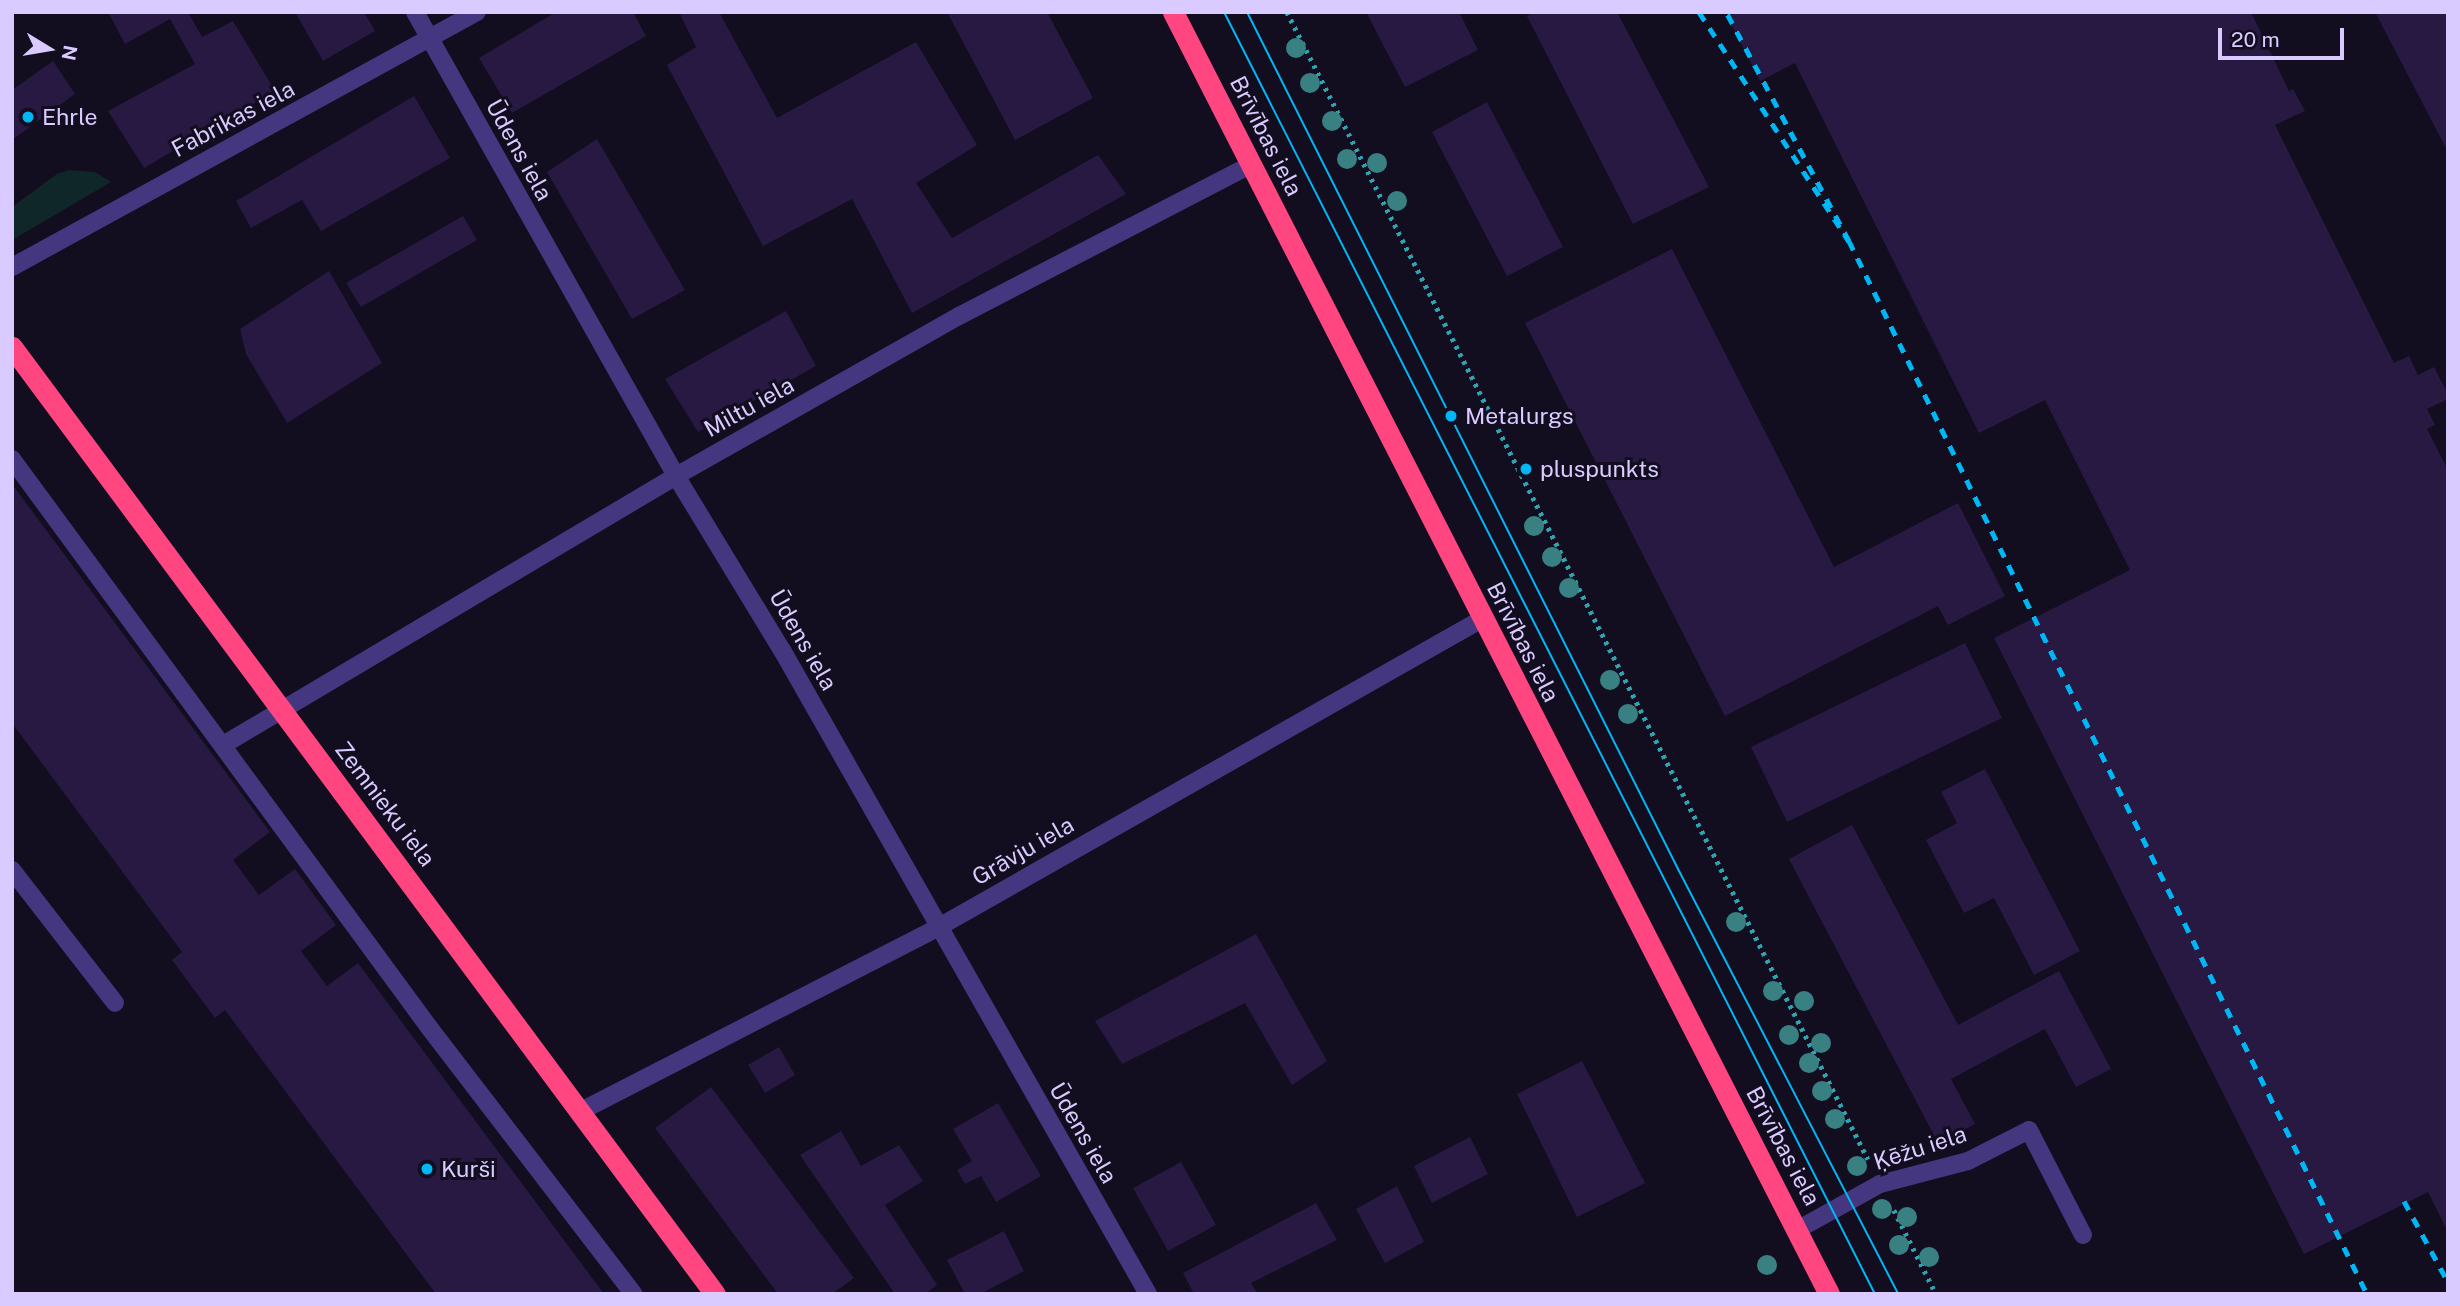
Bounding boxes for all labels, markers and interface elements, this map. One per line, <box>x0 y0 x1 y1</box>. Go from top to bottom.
north arrow <box>14 14 84 84</box>
scale bar <box>2222 14 2348 58</box>
text: 20 m <box>2231 27 2280 52</box>
text: N <box>57 44 82 62</box>
street label: Brīvības iela <box>1224 71 1308 201</box>
street label: Fabrikas iela <box>167 75 299 163</box>
street label: Ūdens iela <box>480 95 558 205</box>
place label: Ehrle <box>42 103 98 131</box>
marker: Ehrle <box>20 109 36 125</box>
street label: Miltu iela <box>699 371 799 443</box>
place label: Metalurgs <box>1465 402 1574 430</box>
marker: Metalurgs <box>1443 408 1459 424</box>
place label: pluspunkts <box>1540 455 1659 483</box>
marker: pluspunkts <box>1518 461 1534 477</box>
street label: Brīvības iela <box>1481 577 1565 707</box>
street label: Ūdens iela <box>763 585 843 695</box>
street label: Zemnieku iela <box>329 736 441 872</box>
street label: Grāvju iela <box>967 811 1079 891</box>
street label: Ūdens iela <box>1043 1078 1123 1188</box>
street label: Brīvības iela <box>1740 1082 1826 1210</box>
street label: Ķēžu iela <box>1870 1120 1970 1176</box>
place label: Kurši <box>441 1155 496 1183</box>
marker: Kurši <box>419 1161 435 1177</box>

